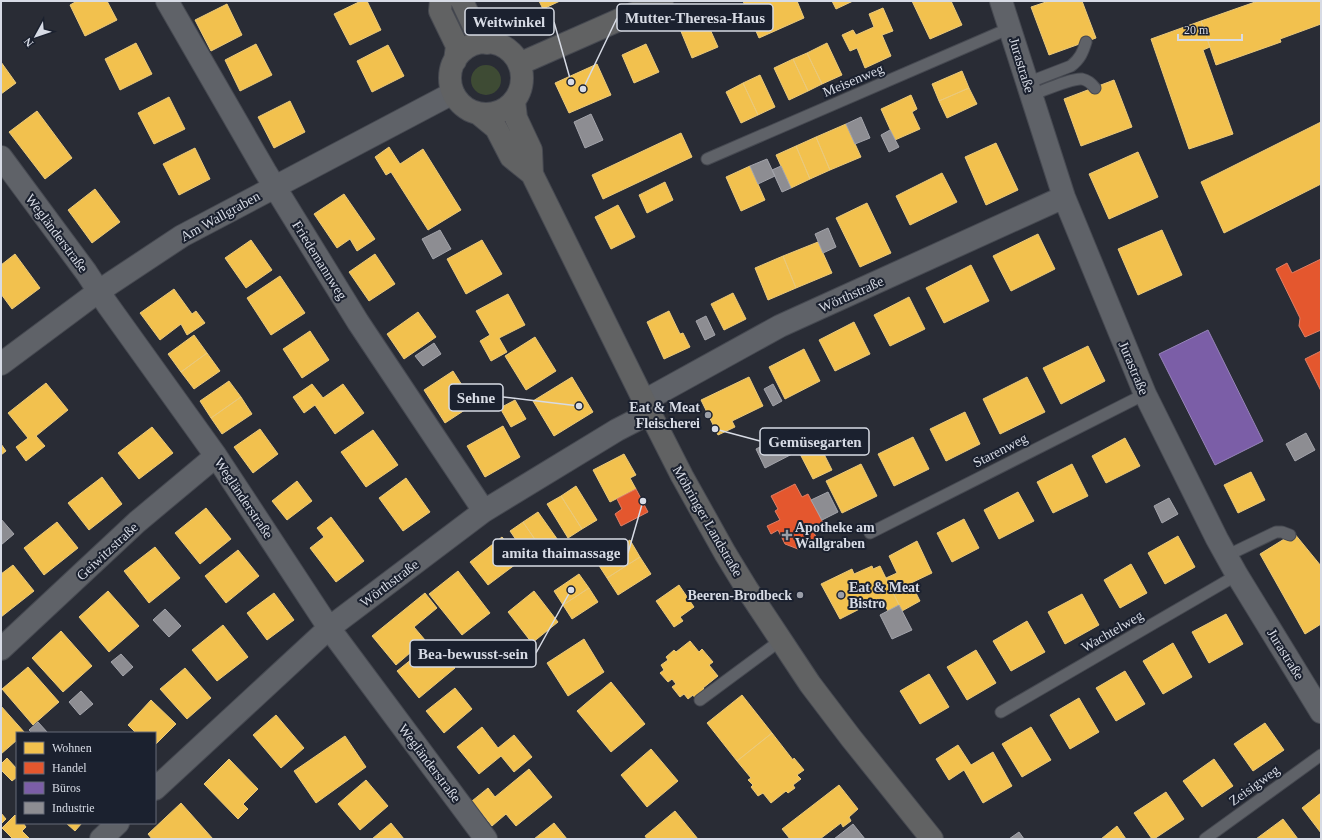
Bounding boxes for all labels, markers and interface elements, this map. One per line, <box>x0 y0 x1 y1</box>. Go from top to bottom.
callout: Mutter-Theresa-Haus <box>617 4 773 31</box>
callout: Weitwinkel <box>465 8 554 35</box>
text: Mutter-Theresa-Haus <box>625 10 765 26</box>
text: Weitwinkel <box>473 14 545 30</box>
north arrow <box>16 16 56 56</box>
scale bar <box>1178 16 1242 42</box>
text: 20 m <box>1184 23 1209 37</box>
text: N <box>21 35 35 49</box>
street label: Jurastraße <box>1006 36 1037 94</box>
street label: Meisenweg <box>821 61 886 100</box>
street label: Am Wallgraben <box>178 188 263 244</box>
street label: Wegländerstraße <box>22 191 91 275</box>
street label: Friedemannweg <box>289 218 350 302</box>
street label: Wörthstraße <box>817 274 886 315</box>
street label: Jurastraße <box>1116 339 1152 397</box>
callout: Sehne <box>449 384 503 411</box>
text: Sehne <box>457 390 496 406</box>
place label: Eat & Meat Fleischerei <box>629 400 700 431</box>
marker: Eat & Meat Fleischerei <box>703 410 713 420</box>
callout: Gemüsegarten <box>760 428 869 455</box>
street label: Starenweg <box>970 430 1030 471</box>
text: Gemüsegarten <box>768 434 862 450</box>
street label: Wegländerstraße <box>211 455 276 541</box>
street label: Möhringer Landstraße <box>670 463 745 579</box>
street label: Geiwitzstraße <box>74 519 141 583</box>
place label: Apotheke am Wallgraben <box>795 520 875 551</box>
marker: Apotheke am Wallgraben <box>782 530 792 540</box>
callout: amita thaimassage <box>493 539 628 566</box>
text: amita thaimassage <box>502 545 621 561</box>
street label: Wörthstraße <box>357 557 421 610</box>
place label: Eat & Meat Bistro <box>849 580 920 611</box>
place label: Beeren-Brodbeck <box>688 588 792 603</box>
marker: Beeren-Brodbeck <box>795 590 805 600</box>
marker: Eat & Meat Bistro <box>836 590 846 600</box>
street label: Wachtelweg <box>1079 608 1146 655</box>
street label: Jurastraße <box>1264 626 1307 682</box>
callout: Bea-bewusst-sein <box>410 640 536 667</box>
text: Bea-bewusst-sein <box>418 646 529 662</box>
street label: Wegländerstraße <box>395 721 464 805</box>
legend <box>16 732 156 824</box>
text: Wohnen <box>52 741 92 755</box>
text: Handel <box>52 761 87 775</box>
street label: Zeisigweg <box>1226 762 1282 809</box>
text: Büros <box>52 781 81 795</box>
text: Industrie <box>52 801 95 815</box>

